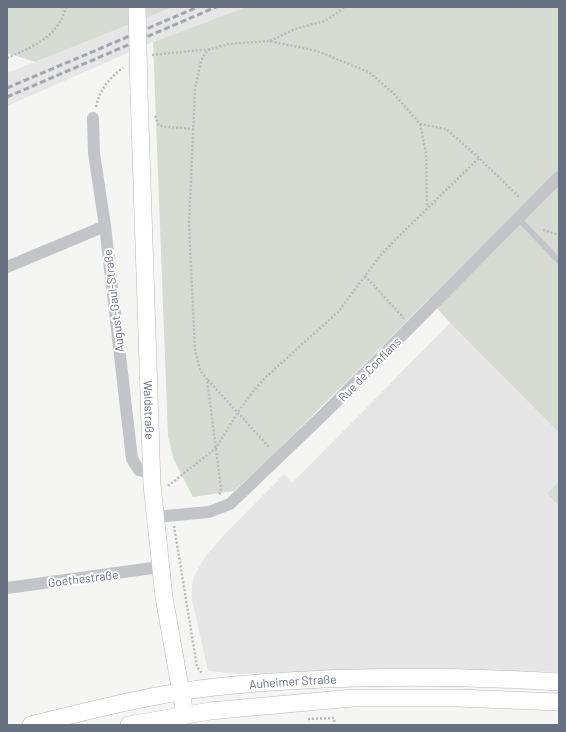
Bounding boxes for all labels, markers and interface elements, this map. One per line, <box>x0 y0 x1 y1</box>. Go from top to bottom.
street label: August-Gaul-Straße <box>100 249 126 353</box>
street label: Rue de Conflans <box>335 334 403 404</box>
street label: Waldstraße <box>142 380 157 440</box>
street label: Goethestraße <box>47 567 119 589</box>
street label: Auheimer Straße <box>248 672 337 691</box>

